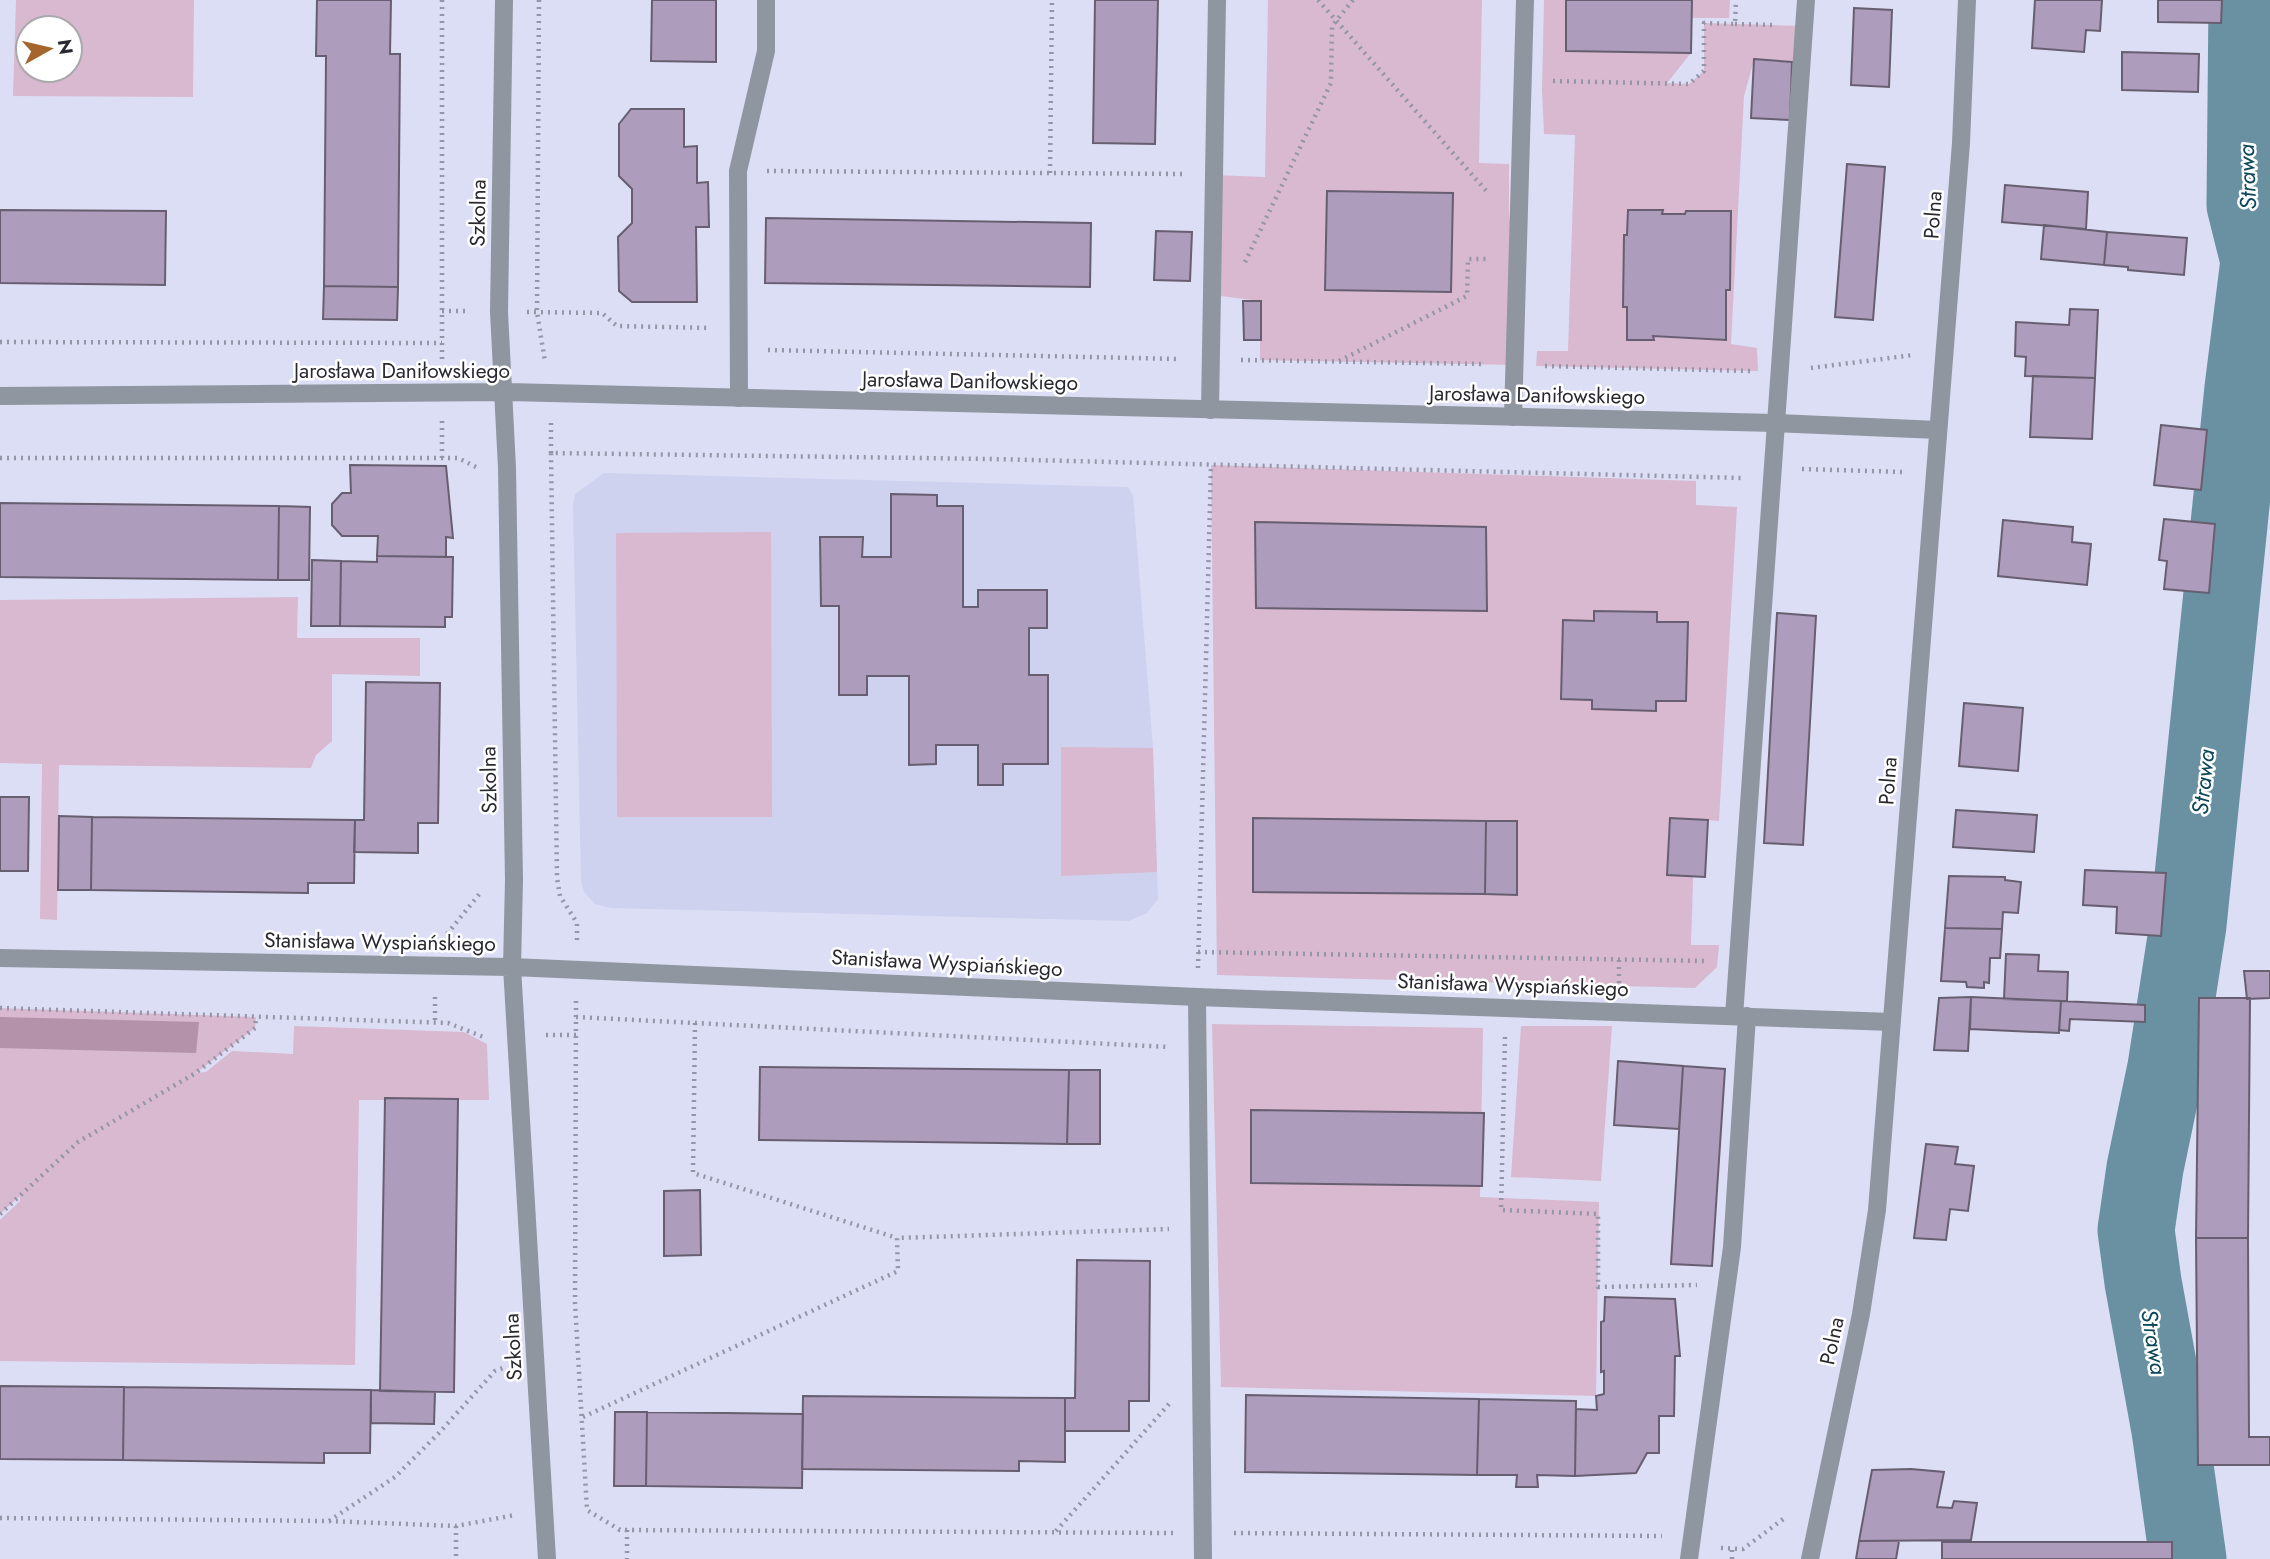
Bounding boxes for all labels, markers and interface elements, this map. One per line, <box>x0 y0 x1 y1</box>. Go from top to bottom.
north arrow <box>14 14 84 84</box>
text: N <box>51 37 80 56</box>
water label: Strawa <box>2229 143 2265 210</box>
street label: Szkolna <box>462 179 494 247</box>
street label: Polna <box>1916 190 1950 240</box>
street label: Jarosława Daniłowskiego <box>291 356 510 386</box>
street label: Jarosława Daniłowskiego <box>859 364 1078 398</box>
street label: Jarosława Daniłowskiego <box>1426 378 1645 412</box>
street label: Szkolna <box>473 746 505 814</box>
water label: Strawa <box>2183 747 2223 816</box>
street label: Polna <box>1871 756 1905 806</box>
street label: Stanisława Wyspiańskiego <box>264 925 496 959</box>
street label: Stanisława Wyspiańskiego <box>831 942 1063 984</box>
street label: Stanisława Wyspiańskiego <box>1397 966 1629 1004</box>
water label: Strawa <box>2132 1307 2176 1377</box>
street label: Szkolna <box>496 1313 530 1381</box>
street label: Polna <box>1812 1314 1852 1368</box>

